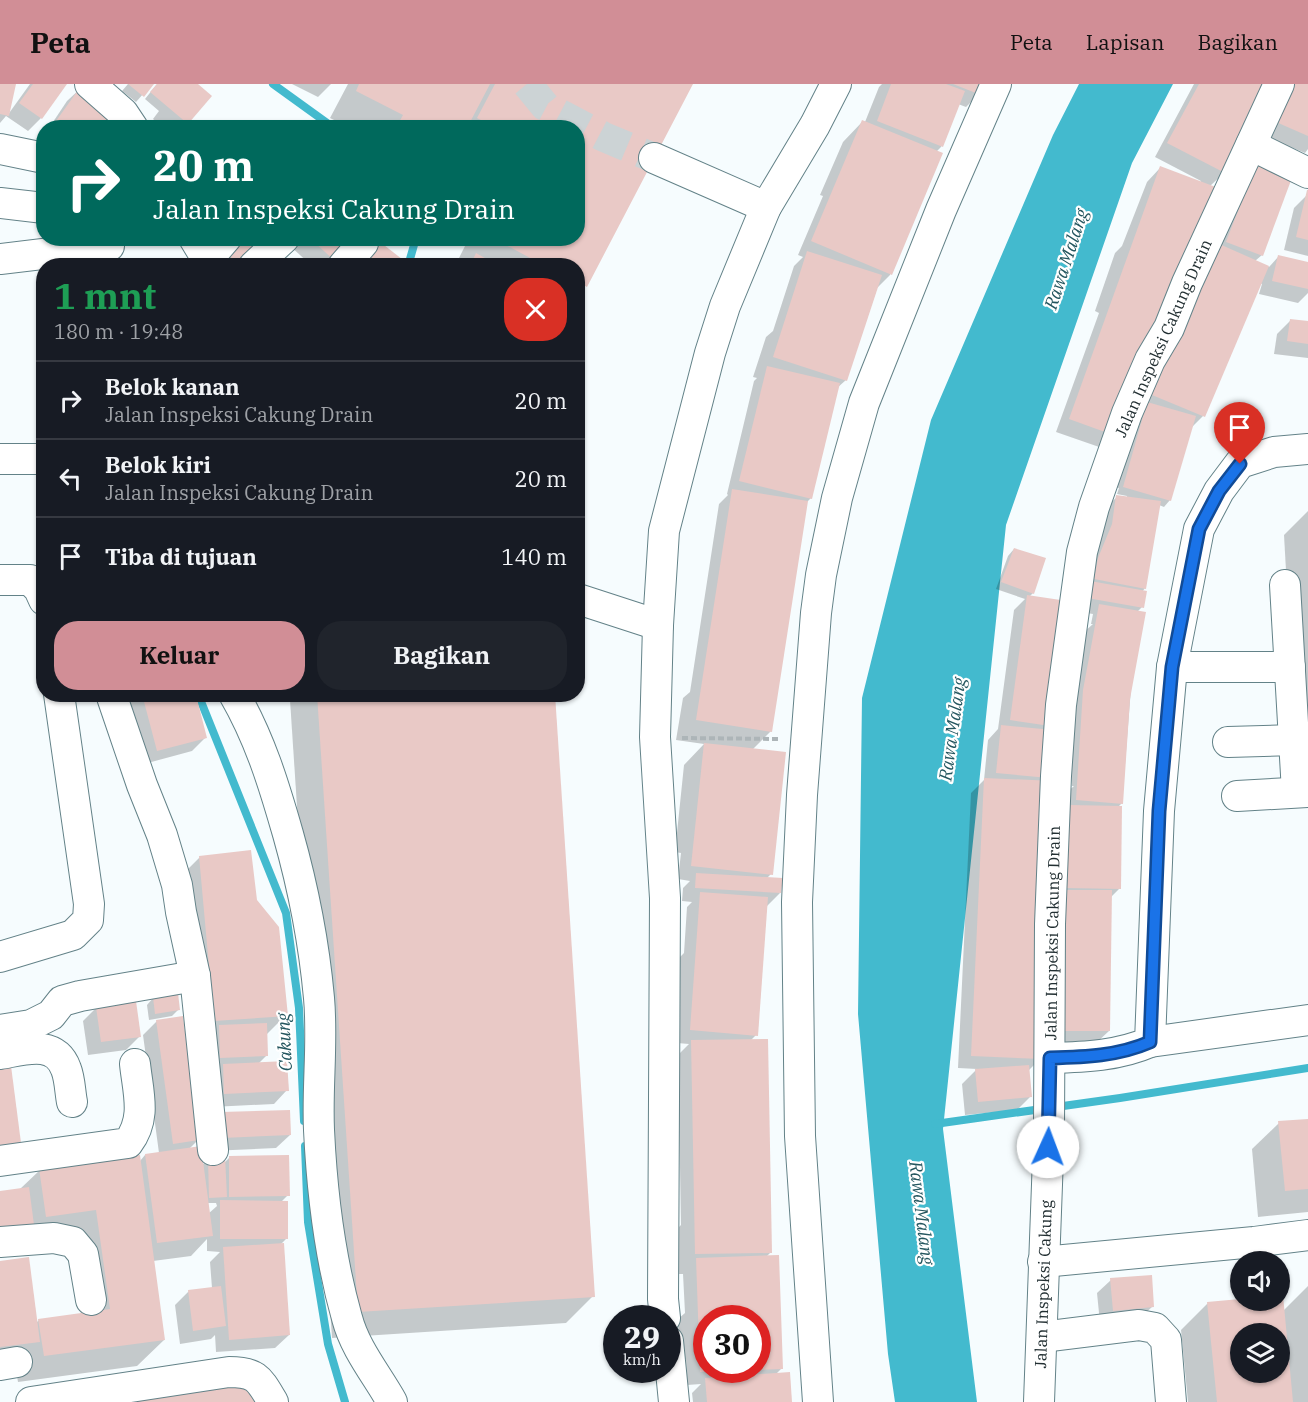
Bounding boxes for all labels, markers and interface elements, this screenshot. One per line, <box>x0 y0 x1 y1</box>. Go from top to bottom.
text: Peta <box>30 24 91 61</box>
text: Peta <box>1010 28 1053 56</box>
text: Lapisan <box>1086 28 1164 56</box>
text: Bagikan <box>1197 28 1278 56</box>
text: 20 m <box>153 138 254 193</box>
icon: right <box>54 144 132 222</box>
text: Jalan Inspeksi Cakung Drain <box>153 191 515 226</box>
water label: Rawa Malang <box>1039 205 1093 313</box>
street label: Jalan Inspeksi Cakung Drain <box>1110 236 1216 440</box>
text: 1 mnt <box>54 272 156 319</box>
button: close <box>504 278 567 341</box>
text: 180 m · 19:48 <box>54 318 183 345</box>
text: Belok kanan <box>105 372 240 401</box>
icon: right <box>54 384 87 417</box>
text: 20 m <box>515 386 567 415</box>
text: Jalan Inspeksi Cakung Drain <box>105 401 373 428</box>
pin <box>1214 402 1265 464</box>
icon: arrive <box>1223 411 1256 444</box>
text: Belok kiri <box>105 450 211 479</box>
icon: left <box>54 462 87 495</box>
text: 20 m <box>515 464 567 493</box>
text: Jalan Inspeksi Cakung Drain <box>105 479 373 506</box>
icon: arrive <box>54 540 87 573</box>
text: Tiba di tujuan <box>105 542 257 571</box>
text: 140 m <box>501 542 567 571</box>
button: Keluar <box>54 621 305 690</box>
button: Bagikan <box>317 621 567 690</box>
water label: Rawa Malang <box>933 675 971 783</box>
street label: Jalan Inspeksi Cakung Drain <box>1040 826 1064 1040</box>
water label: Cakung <box>271 1012 297 1072</box>
position arrow <box>1016 1115 1080 1179</box>
water label: Rawa Malang <box>904 1159 940 1267</box>
street label: Jalan Inspeksi Cakung <box>1030 1199 1056 1369</box>
map controls <box>1230 1251 1290 1383</box>
button: sound <box>1230 1251 1290 1311</box>
speed limit sign: 30 <box>693 1305 771 1383</box>
text: 29 <box>624 1317 660 1356</box>
button: layers <box>1230 1323 1290 1383</box>
text: km/h <box>623 1350 661 1369</box>

